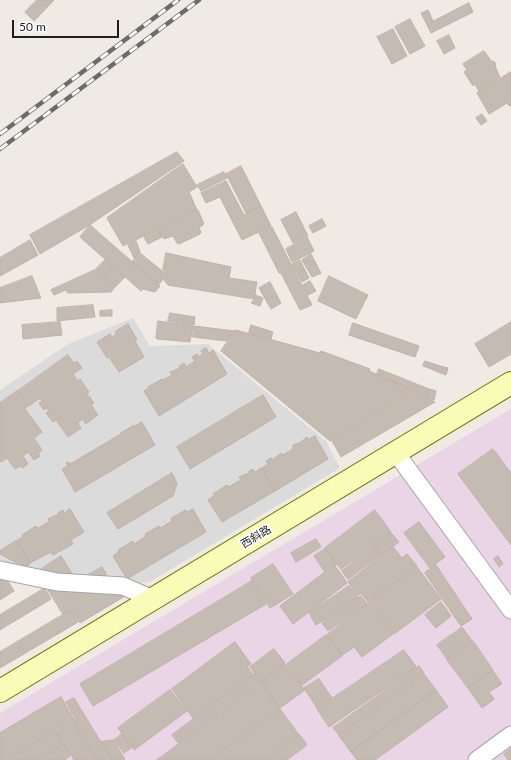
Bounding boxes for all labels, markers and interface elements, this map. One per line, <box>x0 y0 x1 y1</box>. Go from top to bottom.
scale bar <box>14 12 121 38</box>
text: 50 m <box>19 19 46 34</box>
street label: 西斜路 <box>238 523 274 551</box>

